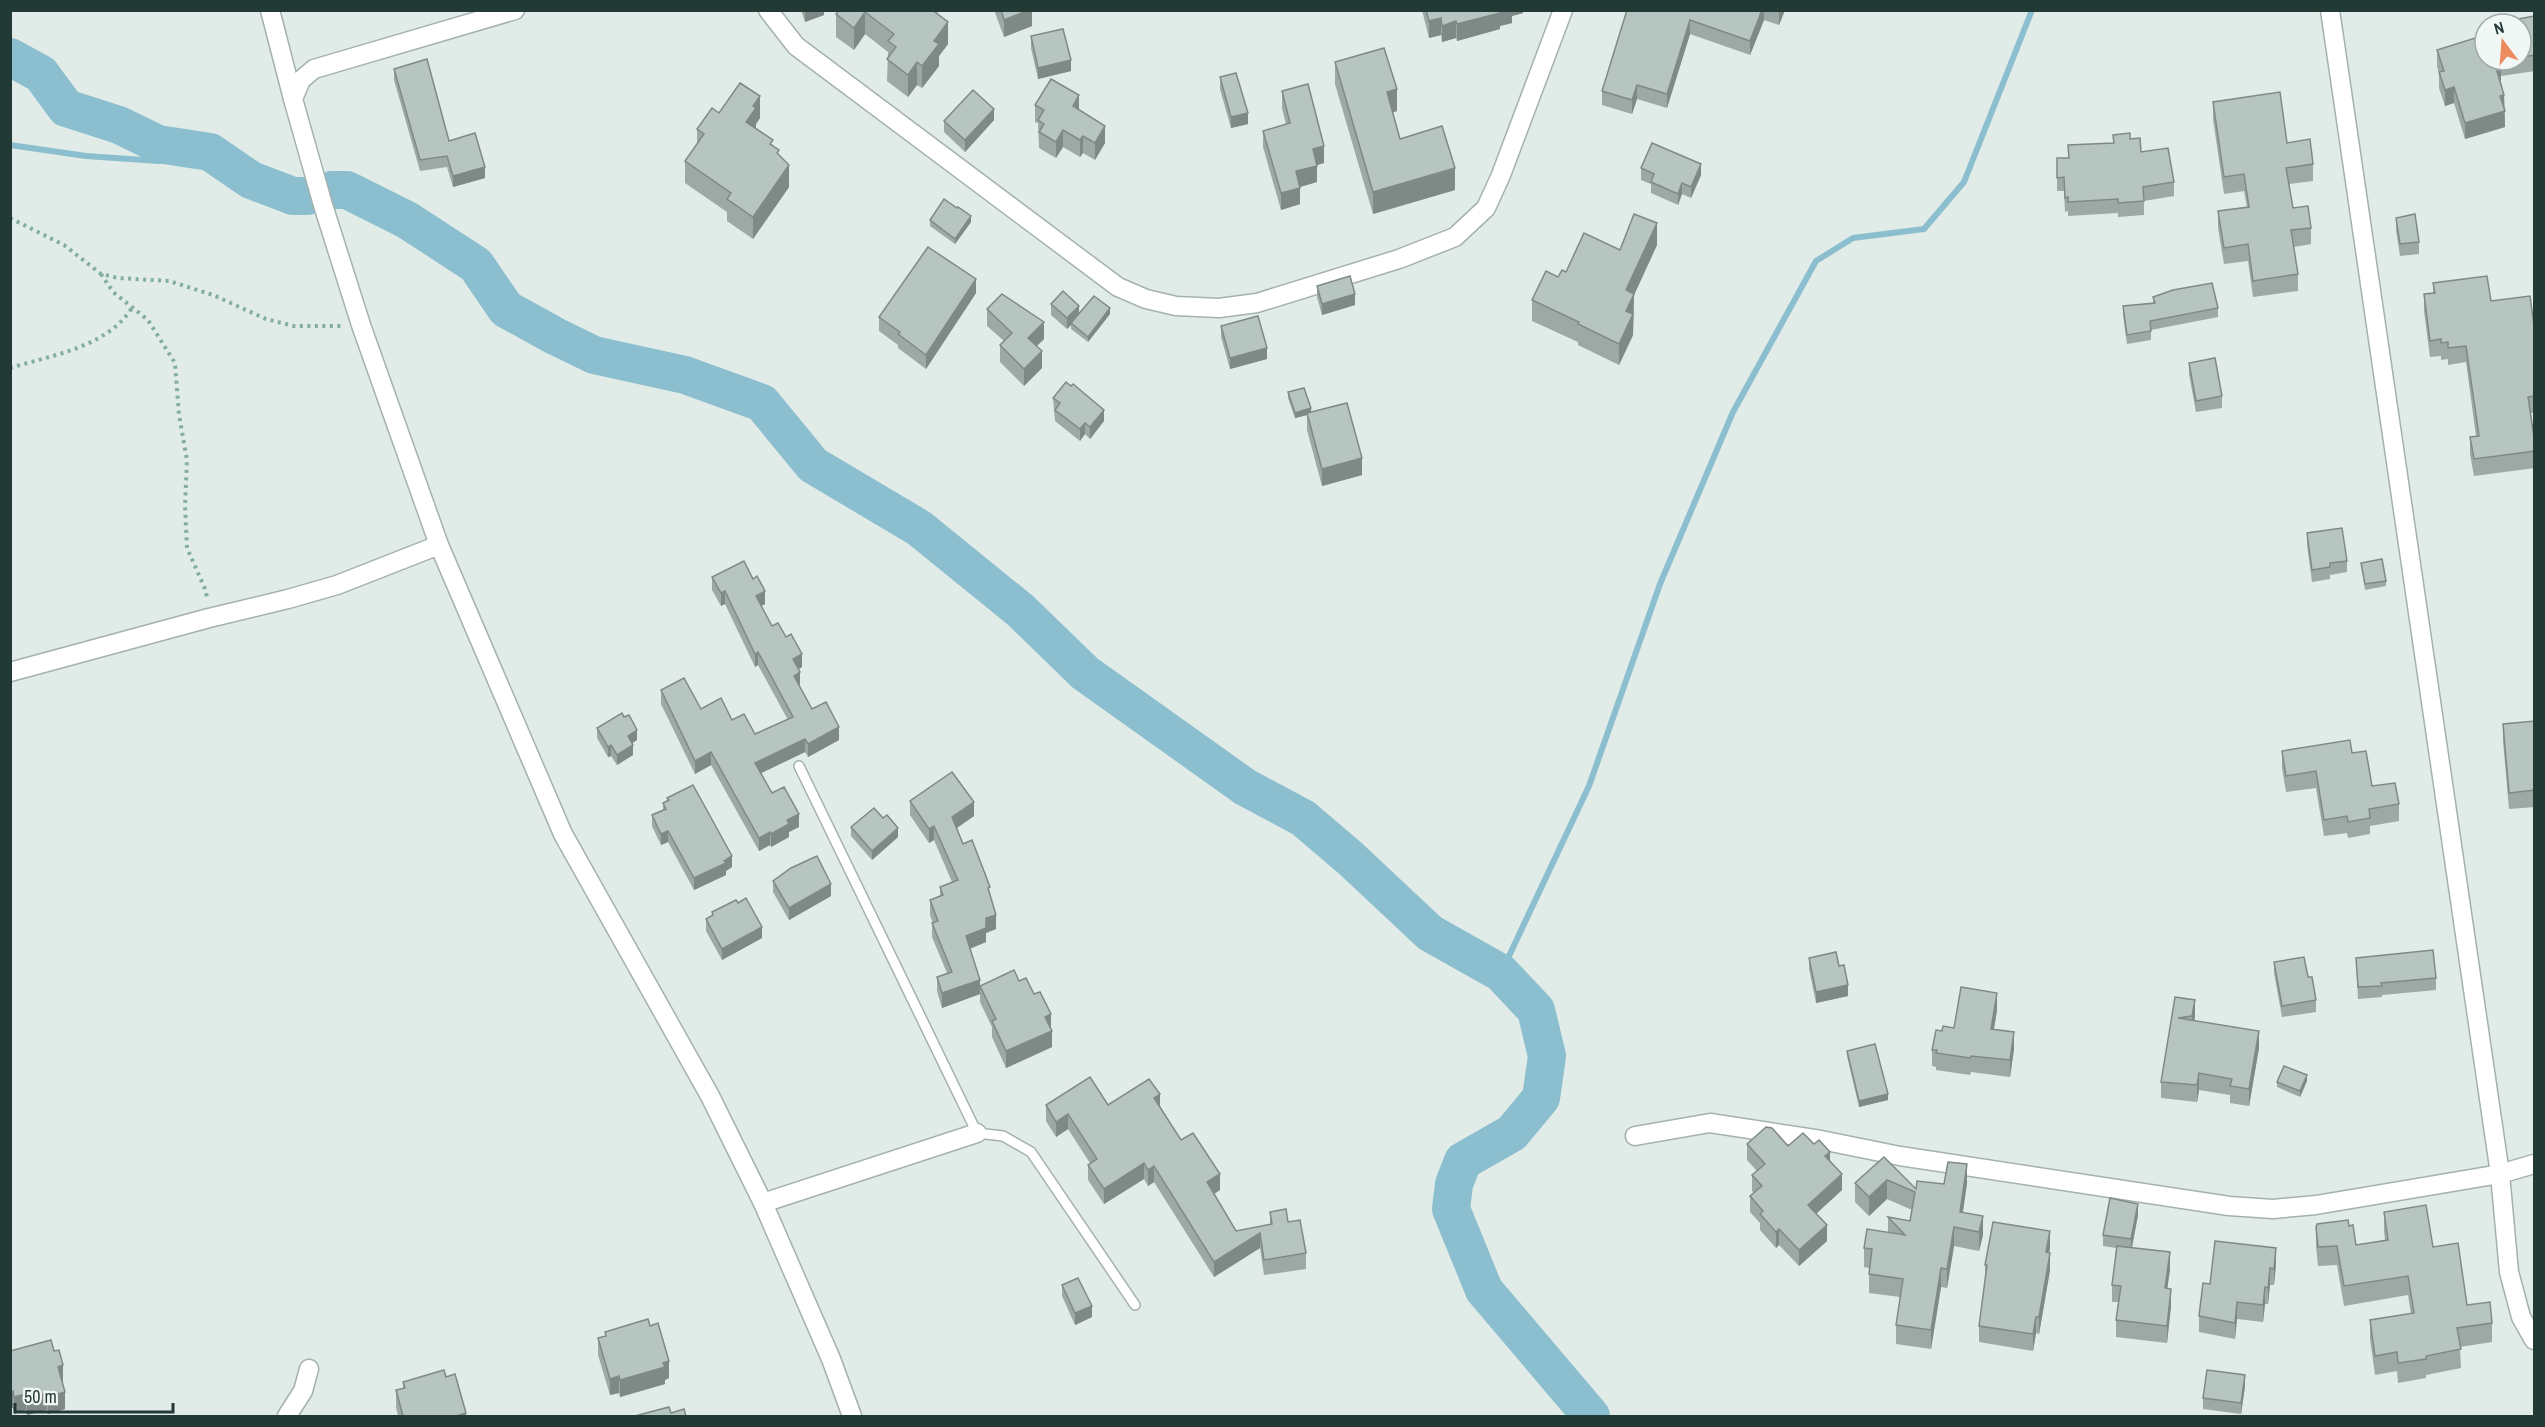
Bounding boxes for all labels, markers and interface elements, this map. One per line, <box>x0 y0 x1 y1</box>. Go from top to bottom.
north arrow <box>2473 12 2533 72</box>
text: N <box>2491 16 2506 39</box>
scale bar <box>15 1376 172 1414</box>
text: 50 m <box>24 1384 57 1409</box>

